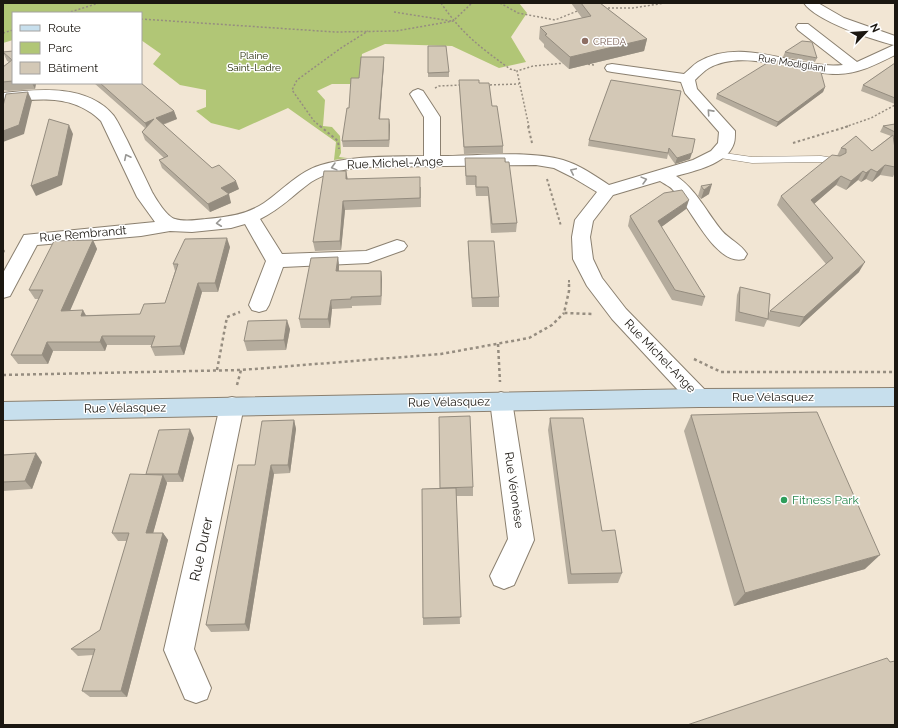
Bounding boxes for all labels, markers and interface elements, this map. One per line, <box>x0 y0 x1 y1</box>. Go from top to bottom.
legend <box>12 12 142 84</box>
north arrow <box>846 12 886 52</box>
text: Route <box>48 21 81 35</box>
text: N <box>867 21 882 35</box>
marker: CREDA <box>580 36 590 46</box>
place label: CREDA <box>593 36 626 47</box>
text: Parc <box>48 41 73 55</box>
park label: Plaine Saint-Ladre <box>227 50 281 73</box>
street label: Rue Modigliani <box>757 52 827 74</box>
text: Bâtiment <box>48 61 98 75</box>
one-way arrow <box>707 109 715 117</box>
one-way arrow <box>124 154 132 162</box>
street label: Rue Michel-Ange <box>347 154 443 172</box>
one-way arrow <box>330 162 337 171</box>
one-way arrow <box>570 168 578 176</box>
one-way arrow <box>640 176 647 185</box>
one-way arrow <box>216 218 222 227</box>
street label: Rue Rembrandt <box>39 223 127 245</box>
street label: Rue Michel-Ange <box>621 316 699 396</box>
street label: Rue Vélasquez <box>732 390 814 404</box>
street label: Rue Vélasquez <box>408 394 490 410</box>
street label: Rue Vélasquez <box>84 400 166 416</box>
street label: Rue Véronèse <box>502 451 526 529</box>
place label: Fitness Park <box>792 493 860 507</box>
marker: Fitness Park <box>779 495 789 505</box>
street label: Rue Durer <box>186 515 216 583</box>

